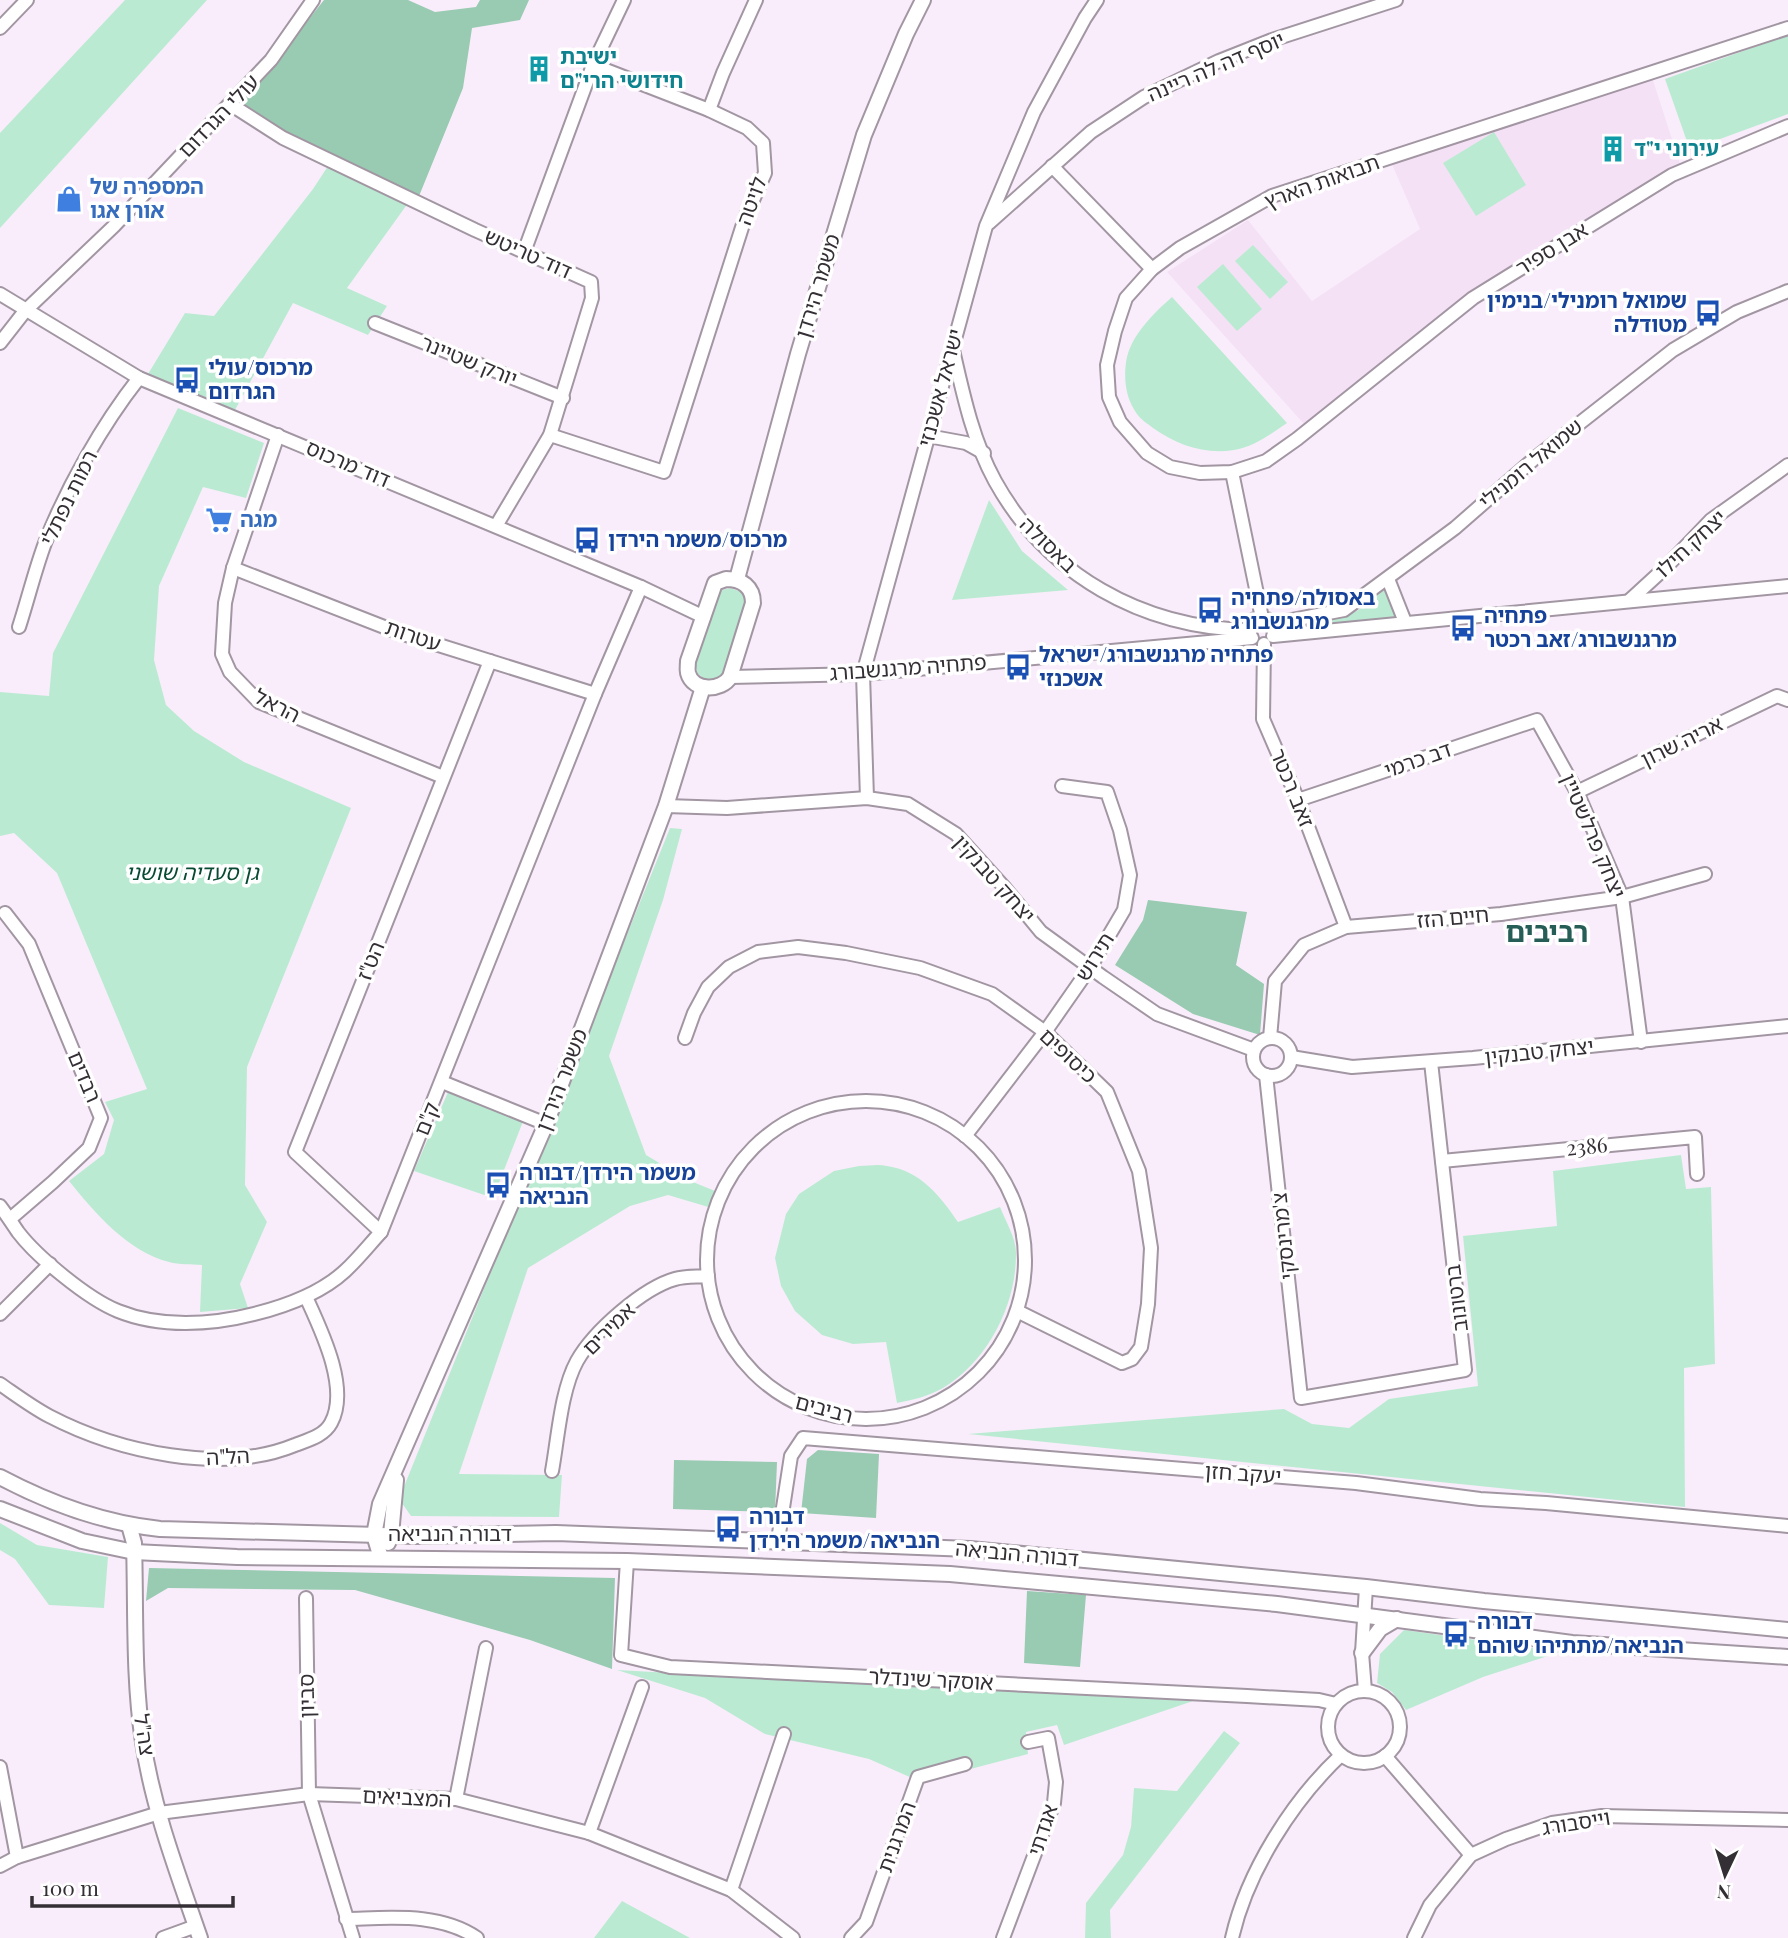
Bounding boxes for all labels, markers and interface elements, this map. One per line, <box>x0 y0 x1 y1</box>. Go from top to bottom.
street label: יוסף דה לה ריינה <box>1142 24 1288 107</box>
place label: ישיבת חידושי הרי"ם <box>560 41 684 93</box>
building icon: ישיבת חידושי הרי"ם <box>524 54 554 84</box>
street label: עולי הגרדום <box>171 67 264 162</box>
place label: עירוני י"ד <box>1634 133 1719 161</box>
building icon: עירוני י"ד <box>1598 134 1628 164</box>
street label: תבואות הארץ <box>1260 146 1383 214</box>
place label: המספרה של אורן אגו <box>90 171 204 223</box>
street label: לויטה <box>728 172 772 229</box>
shop icon: המספרה של אורן אגו <box>54 184 84 214</box>
street label: אבן ספיר <box>1510 214 1592 280</box>
street label: דוד טריטש <box>481 220 577 284</box>
street label: משמר הירדן <box>787 230 845 341</box>
place label: שמואל רומנילי/בנימין מטודלה <box>1487 285 1687 337</box>
bus stop icon: שמואל רומנילי/בנימין מטודלה <box>1693 298 1723 328</box>
street label: ישראל אשכנזי <box>910 325 968 450</box>
street label: יורק שטיינר <box>417 327 522 391</box>
place label: מרכוס/עולי הגרדום <box>208 352 313 404</box>
bus stop icon: מרכוס/עולי הגרדום <box>172 365 202 395</box>
street label: שמואל רומנילי <box>1472 411 1587 514</box>
street label: דוד מרכוס <box>302 432 395 492</box>
street label: רמות נפתלי <box>32 445 102 549</box>
street label: יצחק חילו <box>1648 502 1731 583</box>
place label: מגה <box>240 504 277 532</box>
supermarket icon: מגה <box>204 505 234 535</box>
street label: באסולה <box>1015 509 1084 578</box>
place label: מרכוס/משמר הירדן <box>608 524 788 552</box>
bus stop icon: מרכוס/משמר הירדן <box>572 525 602 555</box>
place label: באסולה/פתחיה מרגנשבורג <box>1231 582 1375 634</box>
bus stop icon: באסולה/פתחיה מרגנשבורג <box>1195 595 1225 625</box>
place label: פתחיה מרגנשבורג/זאב רכטר <box>1484 600 1677 652</box>
street label: עטרות <box>382 612 445 657</box>
bus stop icon: פתחיה מרגנשבורג/זאב רכטר <box>1448 613 1478 643</box>
place label: פתחיה מרגנשבורג/ישראל אשכנזי <box>1039 639 1274 691</box>
street label: פתחיה מרגנשבורג <box>828 647 987 685</box>
bus stop icon: פתחיה מרגנשבורג/ישראל אשכנזי <box>1003 652 1033 682</box>
street label: הראל <box>250 681 306 728</box>
street label: אריה שרון <box>1636 708 1727 772</box>
street label: דב כרמי <box>1380 734 1455 783</box>
street label: זאב רכטר <box>1265 744 1322 831</box>
street label: יצחק פרלשטיין <box>1556 769 1634 902</box>
street label: יצחק טבנקין <box>948 828 1043 928</box>
park label: גן סעדיה שושני <box>126 857 260 885</box>
street label: חיים הזז <box>1416 899 1490 933</box>
district label: רביבים <box>1505 912 1589 949</box>
street label: תירוש <box>1068 926 1119 986</box>
street label: הט"ז <box>349 937 390 984</box>
street label: כיסופים <box>1035 1021 1104 1088</box>
street label: משמר הירדן <box>528 1024 593 1134</box>
street label: יצחק טבנקין <box>1483 1030 1595 1070</box>
street label: רבדים <box>63 1046 109 1106</box>
street label: ק"ם <box>406 1097 444 1139</box>
street label: 2386 <box>1565 1129 1609 1161</box>
place label: משמר הירדן/דבורה הנביאה <box>519 1157 696 1209</box>
bus stop icon: משמר הירדן/דבורה הנביאה <box>483 1170 513 1200</box>
street label: צ'מרינסקי <box>1264 1191 1301 1281</box>
street label: ברטונוב <box>1437 1263 1473 1334</box>
street label: אמירים <box>575 1295 640 1360</box>
street label: רביבים <box>792 1386 857 1428</box>
street label: הל"ה <box>205 1440 250 1470</box>
street label: יעקב חזן <box>1204 1455 1282 1489</box>
place label: דבורה הנביאה/משמר הירדן <box>749 1501 940 1553</box>
bus stop icon: דבורה הנביאה/משמר הירדן <box>713 1514 743 1544</box>
street label: דבורה הנביאה <box>388 1518 512 1546</box>
street label: דבורה הנביאה <box>954 1533 1080 1571</box>
place label: דבורה הנביאה/מתתיהו שוהם <box>1477 1606 1684 1658</box>
bus stop icon: דבורה הנביאה/מתתיהו שוהם <box>1441 1619 1471 1649</box>
street label: אוסקר שינדלר <box>868 1661 994 1695</box>
street label: סביון <box>291 1673 319 1719</box>
street label: צה"ל <box>129 1712 163 1758</box>
street label: המצביאים <box>362 1780 452 1812</box>
street label: המרגנית <box>869 1797 921 1876</box>
street label: אגדתי <box>1020 1800 1063 1859</box>
street label: וייסבורג <box>1539 1802 1612 1840</box>
north arrow <box>1690 1840 1760 1910</box>
scale bar <box>32 1864 233 1908</box>
text: 100 m <box>42 1873 99 1901</box>
text: N <box>1716 1879 1731 1906</box>

